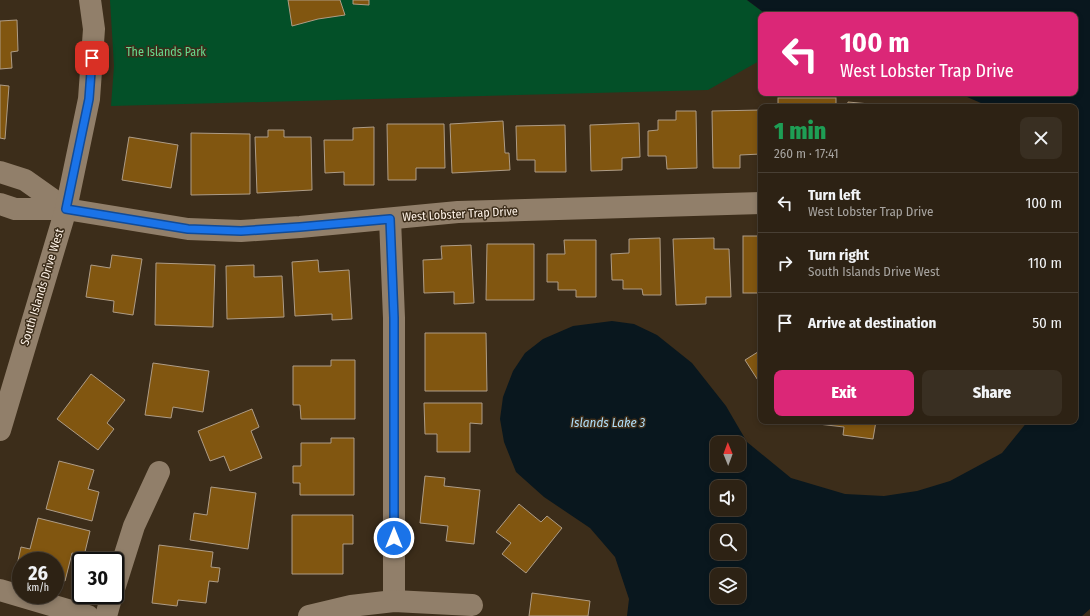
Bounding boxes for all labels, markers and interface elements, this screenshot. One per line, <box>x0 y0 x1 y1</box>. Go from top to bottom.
text: 100 m <box>840 26 910 59</box>
icon: left <box>774 28 826 80</box>
pin <box>75 41 109 75</box>
park label: The Islands Park <box>126 45 206 59</box>
icon: arrive <box>81 47 103 69</box>
text: West Lobster Trap Drive <box>840 60 1014 82</box>
text: 1 min <box>774 117 826 145</box>
button: close <box>1020 117 1062 159</box>
text: 260 m · 17:41 <box>774 146 839 161</box>
text: Turn left <box>808 186 861 204</box>
icon: left <box>774 192 796 214</box>
text: 100 m <box>1025 194 1062 212</box>
street label: West Lobster Trap Drive <box>402 204 518 224</box>
text: West Lobster Trap Drive <box>808 204 933 219</box>
street label: South Islands Drive West <box>18 227 66 347</box>
text: Turn right <box>808 246 869 264</box>
icon: right <box>774 252 796 274</box>
text: 110 m <box>1028 254 1062 272</box>
text: South Islands Drive West <box>808 264 940 279</box>
icon: arrive <box>774 312 796 334</box>
text: Arrive at destination <box>808 314 936 332</box>
text: 50 m <box>1032 314 1062 332</box>
button: Exit <box>774 370 914 416</box>
button: Share <box>922 370 1062 416</box>
water label: Islands Lake 3 <box>571 415 646 430</box>
north arrow <box>710 436 746 472</box>
map controls <box>710 436 746 604</box>
button: sound <box>710 480 746 516</box>
position arrow <box>373 517 415 559</box>
button: search <box>710 524 746 560</box>
speed limit sign: 30 <box>72 552 124 604</box>
text: 26 <box>28 561 48 585</box>
button: layers <box>710 568 746 604</box>
text: km/h <box>27 582 49 594</box>

